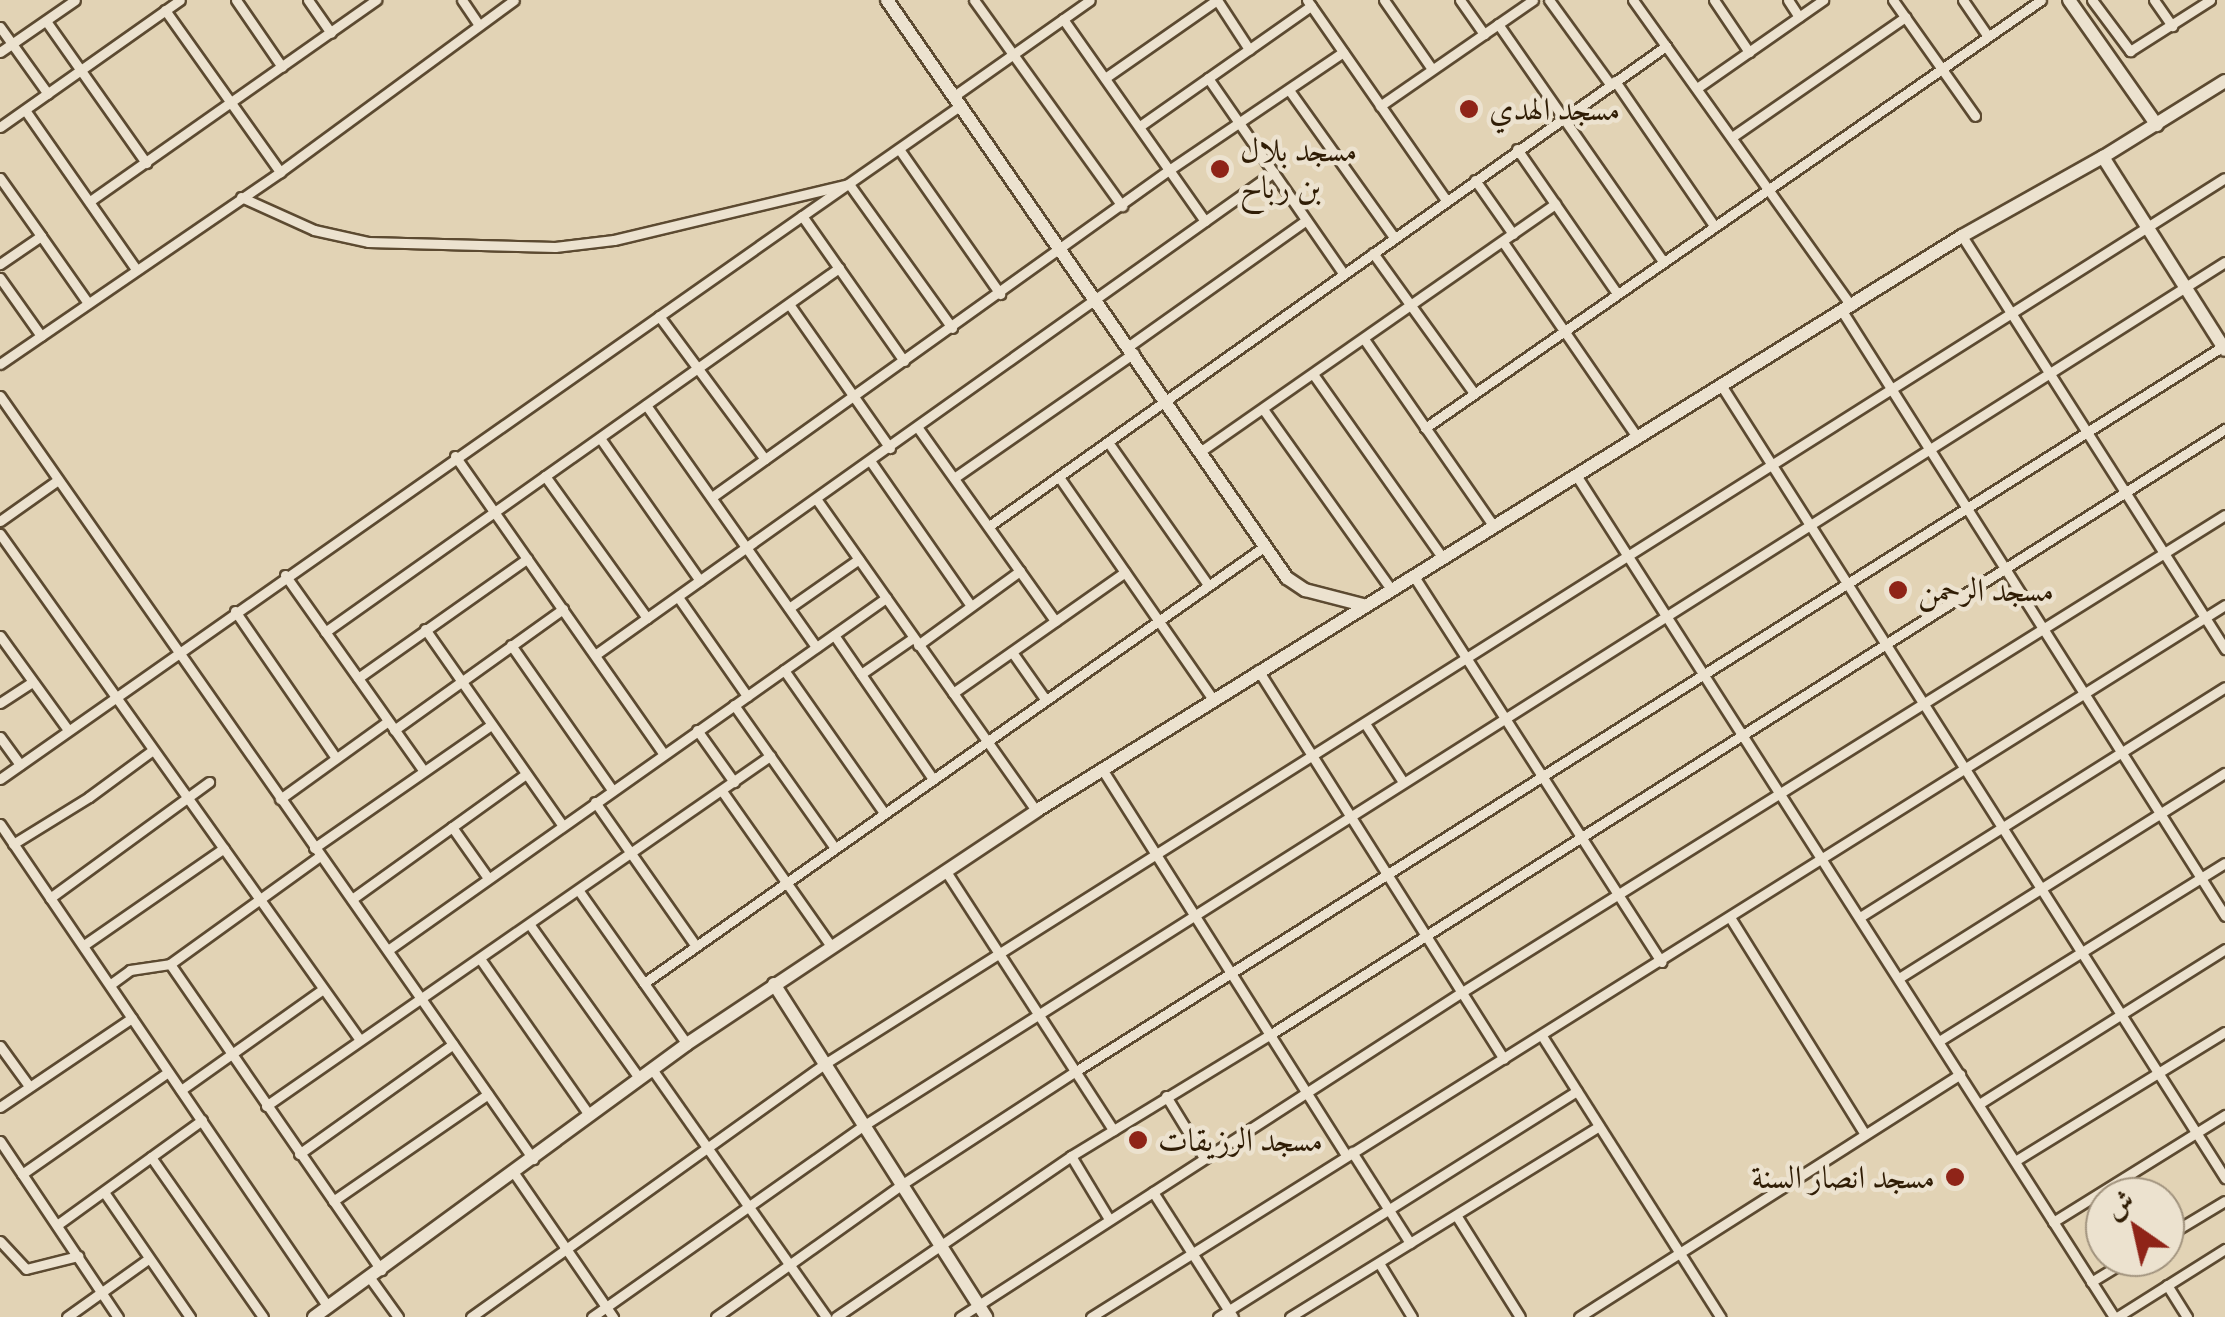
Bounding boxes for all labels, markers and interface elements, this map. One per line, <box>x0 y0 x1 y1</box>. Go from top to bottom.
place label: مسجد الهدي <box>1489 90 1620 128</box>
marker: مسجد الهدي <box>1458 98 1480 120</box>
place label: مسجد بلال بن رباح <box>1240 132 1357 207</box>
marker: مسجد بلال بن رباح <box>1209 158 1231 180</box>
place label: مسجد الرحمن <box>1918 571 2054 609</box>
marker: مسجد الرحمن <box>1887 579 1909 601</box>
place label: مسجد الرزيقات <box>1158 1121 1323 1159</box>
marker: مسجد الرزيقات <box>1127 1129 1149 1151</box>
place label: مسجد انصار السنة <box>1751 1158 1935 1196</box>
marker: مسجد انصار السنة <box>1944 1166 1966 1188</box>
north arrow <box>2085 1177 2185 1277</box>
text: ش <box>2096 1179 2142 1228</box>

